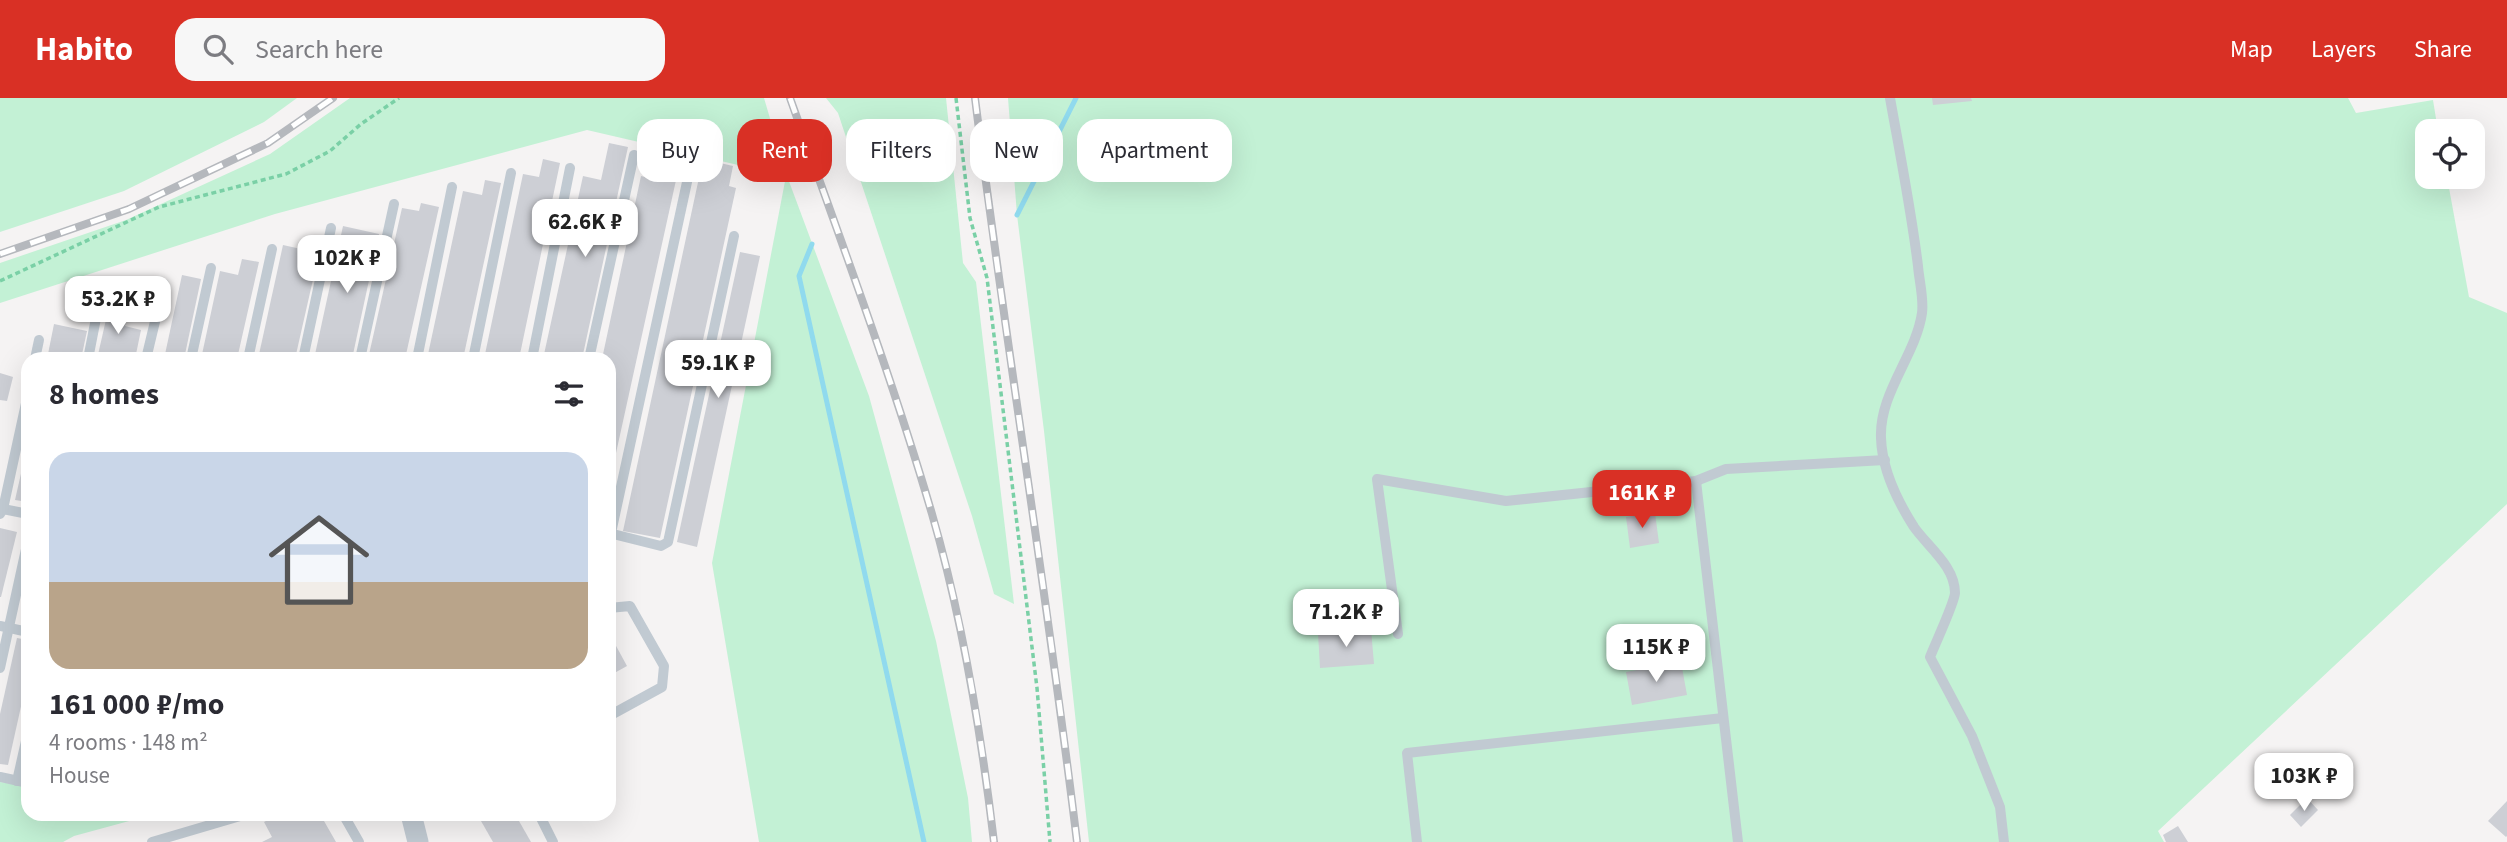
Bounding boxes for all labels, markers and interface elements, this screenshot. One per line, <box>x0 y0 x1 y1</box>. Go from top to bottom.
search box <box>175 18 665 81</box>
text: Habito <box>35 26 133 73</box>
icon: search <box>199 30 237 68</box>
text: Search here <box>255 31 383 68</box>
text: Map <box>2230 32 2273 67</box>
text: Layers <box>2311 32 2376 67</box>
text: Share <box>2414 32 2472 67</box>
chip: Buy <box>637 119 723 182</box>
chip: Rent <box>737 119 832 182</box>
chip: Filters <box>846 119 956 182</box>
chip: New <box>970 119 1063 182</box>
chip: Apartment <box>1077 119 1232 182</box>
map controls <box>2415 119 2485 189</box>
button: locate <box>2415 119 2485 189</box>
pin: 62.6K ₽ <box>520 200 650 259</box>
text: 62.6K ₽ <box>548 205 622 238</box>
pin: 102K ₽ <box>290 236 404 295</box>
text: 102K ₽ <box>313 241 381 274</box>
pin: 53.2K ₽ <box>53 276 183 336</box>
text: 53.2K ₽ <box>81 282 155 315</box>
pin: 59.1K ₽ <box>653 341 783 400</box>
text: 59.1K ₽ <box>681 346 755 379</box>
text: 8 homes <box>49 373 159 416</box>
icon: filters <box>550 375 588 413</box>
pin: 161K ₽ <box>1585 470 1699 530</box>
text: 161K ₽ <box>1608 476 1676 509</box>
icon: home <box>256 497 382 623</box>
pin: 71.2K ₽ <box>1281 589 1411 649</box>
text: 71.2K ₽ <box>1309 595 1383 628</box>
pin: 115K ₽ <box>1599 624 1713 684</box>
text: 115K ₽ <box>1622 630 1690 663</box>
text: 161 000 ₽/mo <box>49 683 224 726</box>
text: 4 rooms · 148 m² <box>49 726 208 759</box>
pin: 103K ₽ <box>2247 754 2361 813</box>
text: House <box>49 759 110 792</box>
text: 103K ₽ <box>2270 759 2338 792</box>

